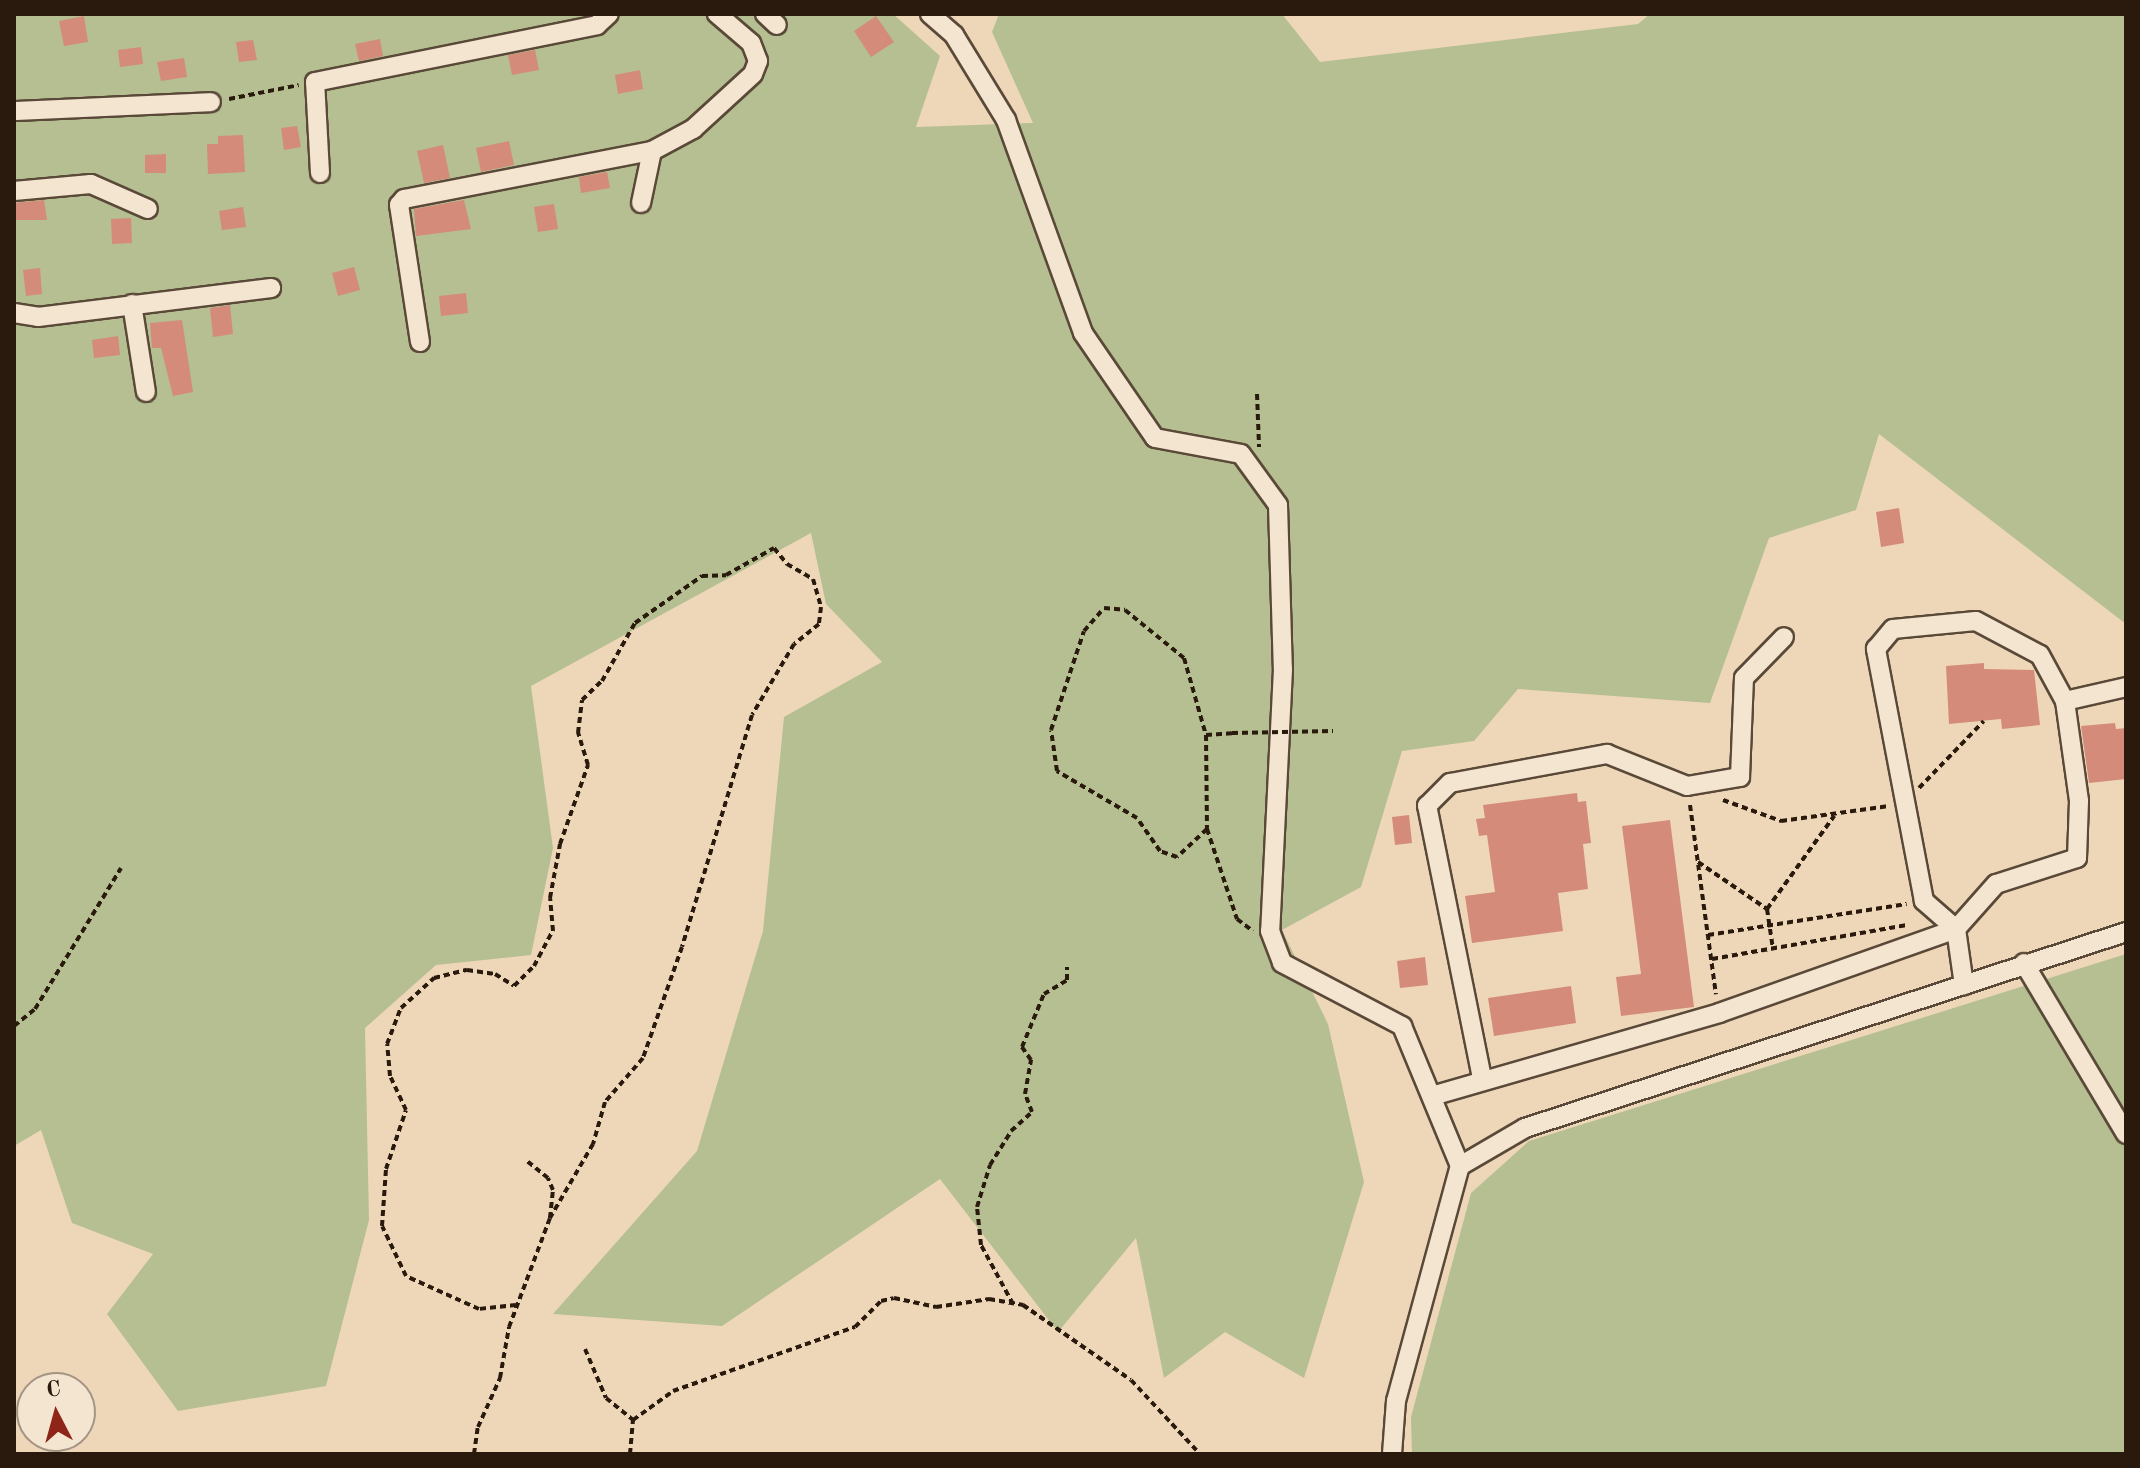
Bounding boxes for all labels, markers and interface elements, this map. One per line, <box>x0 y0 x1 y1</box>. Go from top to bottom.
north arrow <box>16 1372 96 1452</box>
text: С <box>45 1378 62 1402</box>

